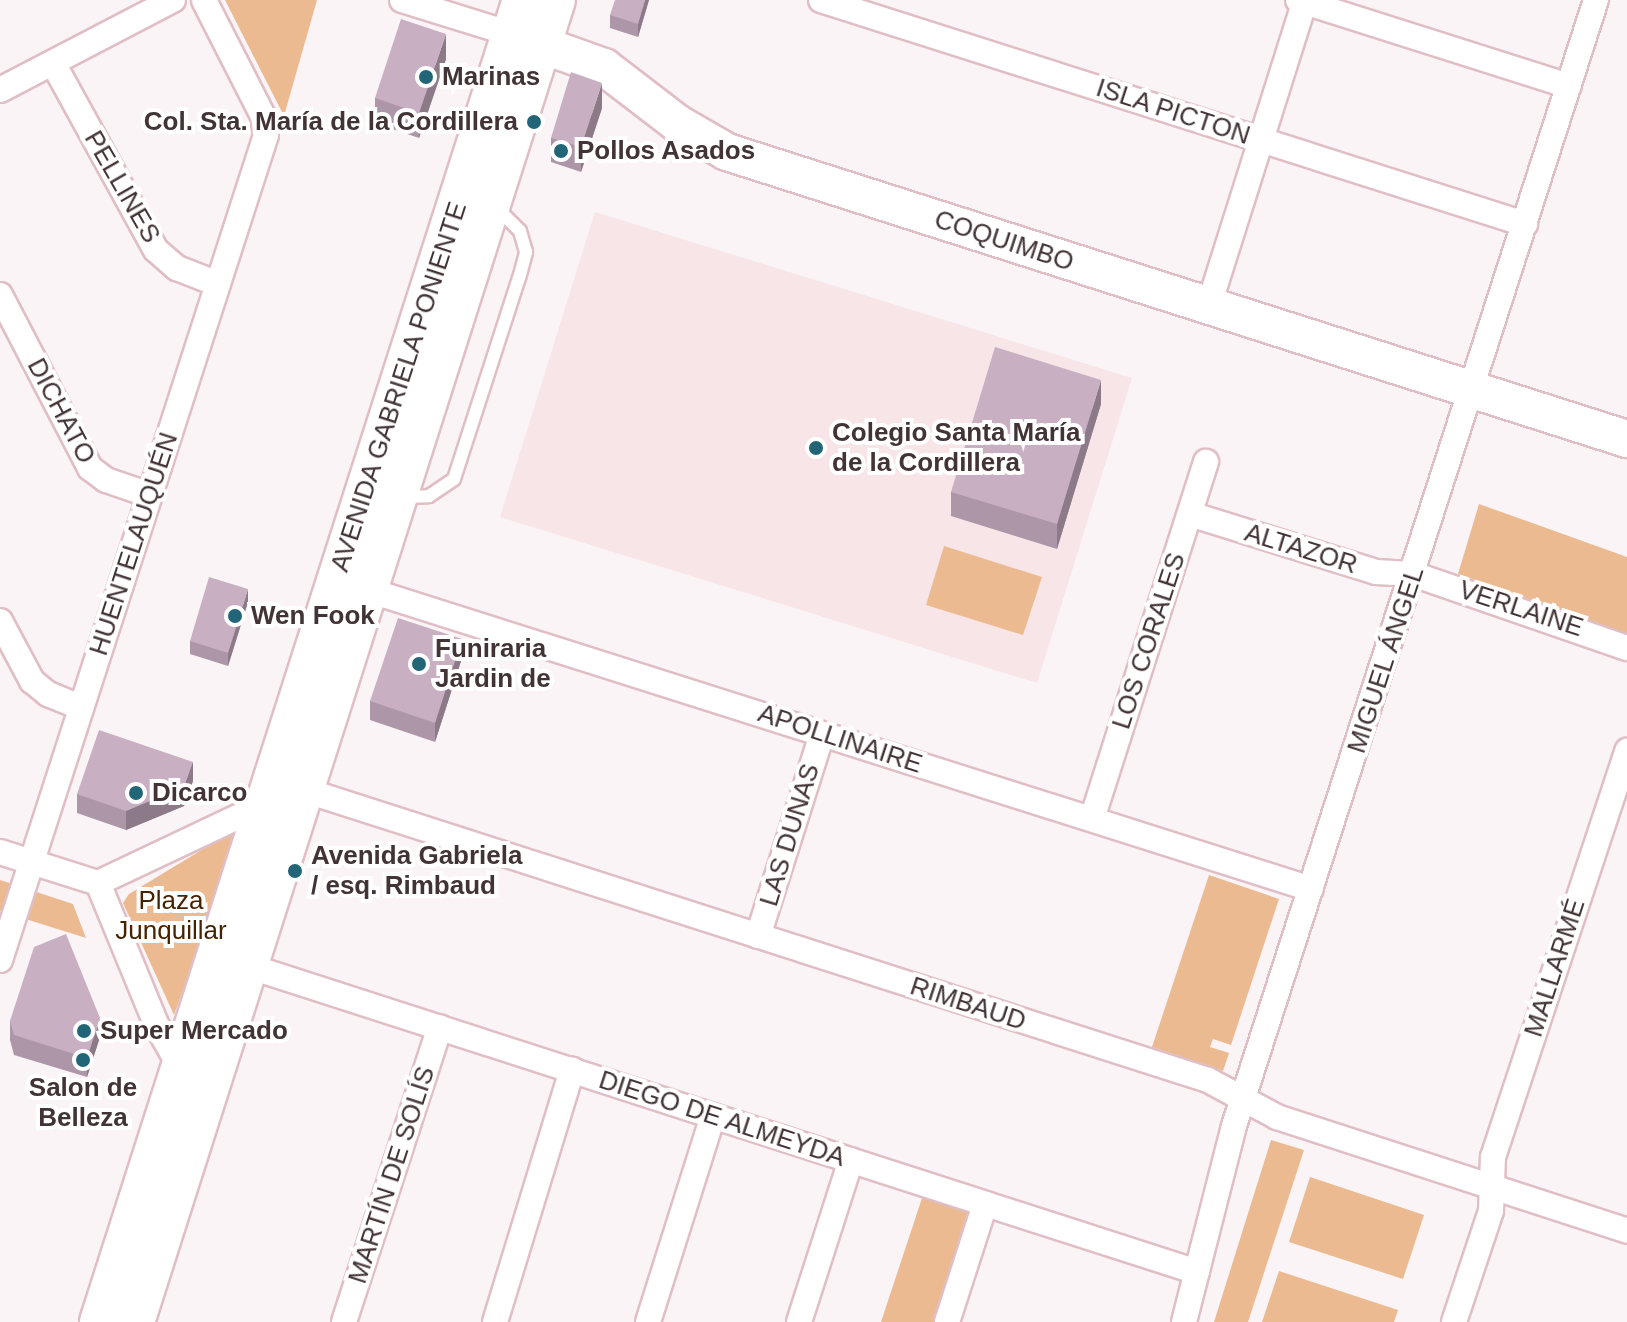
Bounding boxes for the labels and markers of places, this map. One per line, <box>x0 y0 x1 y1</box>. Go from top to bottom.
place label: Marinas <box>442 61 540 93</box>
marker: Marinas <box>417 68 435 86</box>
place label: Col. Sta. María de la Cordillera <box>144 106 518 138</box>
marker: Col. Sta. María de la Cordillera <box>525 113 543 131</box>
place label: Pollos Asados <box>577 135 756 167</box>
marker: Pollos Asados <box>552 142 570 160</box>
place label: Colegio Santa María de la Cordillera <box>832 417 1080 478</box>
marker: Colegio Santa María de la Cordillera <box>807 439 825 457</box>
place label: Wen Fook <box>251 600 375 632</box>
marker: Wen Fook <box>226 607 244 625</box>
place label: Funiraria Jardin de <box>435 633 551 694</box>
marker: Funiraria Jardin de <box>410 655 428 673</box>
place label: Dicarco <box>152 777 247 809</box>
marker: Dicarco <box>127 784 145 802</box>
place label: Avenida Gabriela / esq. Rimbaud <box>311 840 522 902</box>
marker: Avenida Gabriela / esq. Rimbaud <box>286 862 304 880</box>
place label: Super Mercado <box>100 1015 288 1047</box>
marker: Super Mercado <box>75 1022 93 1040</box>
marker: Salon de Belleza <box>74 1051 92 1069</box>
place label: Salon de Belleza <box>29 1072 137 1134</box>

